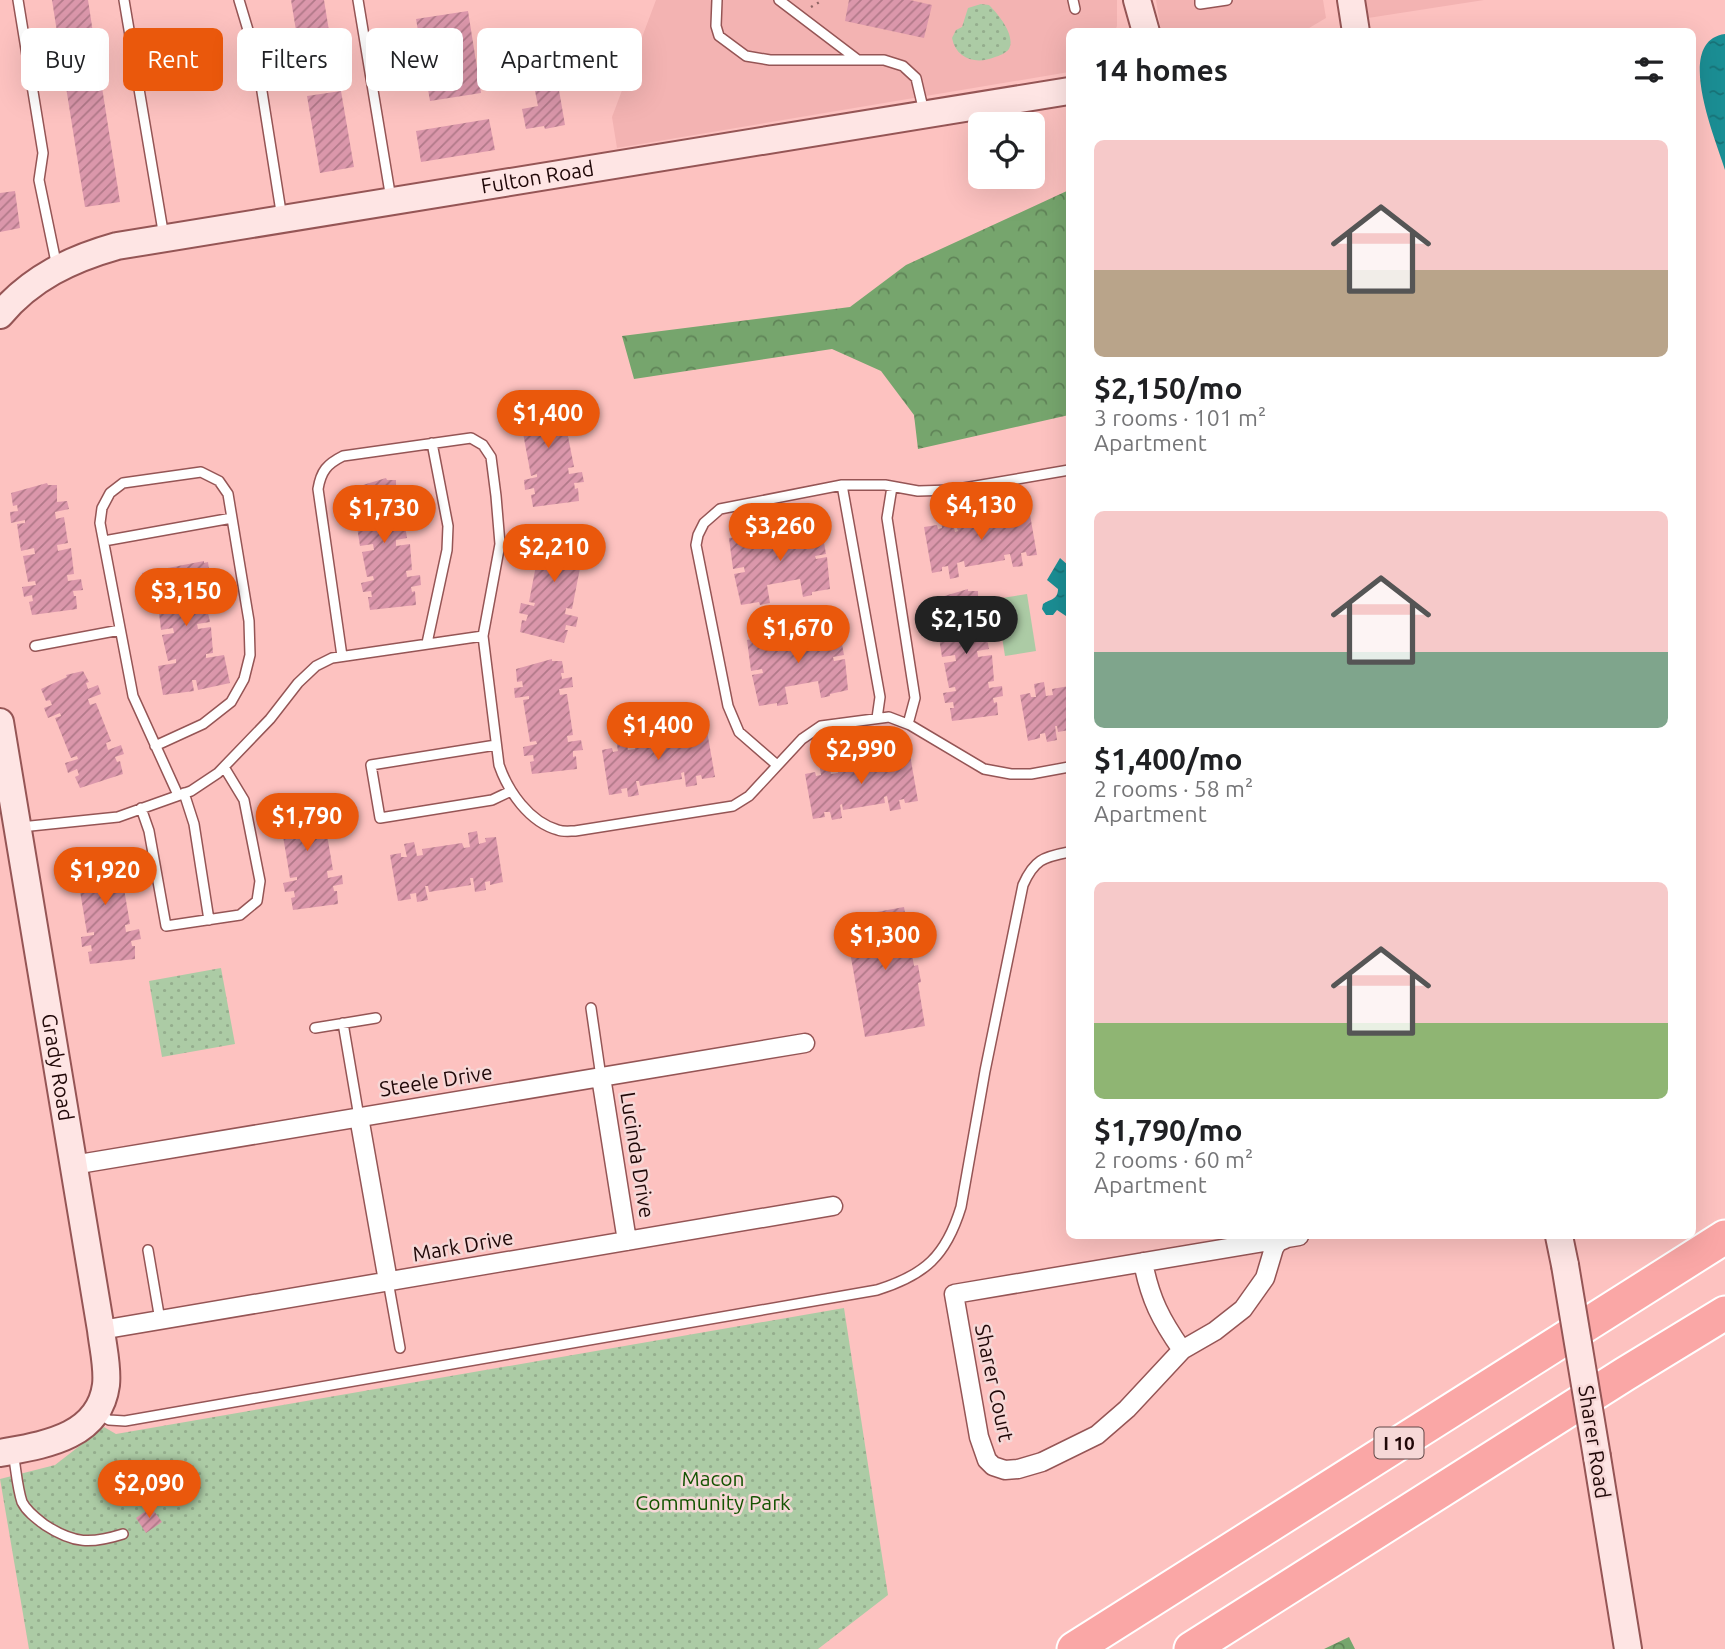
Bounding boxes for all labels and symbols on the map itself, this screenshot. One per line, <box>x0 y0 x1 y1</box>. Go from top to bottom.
street label: Fulton Road <box>479 156 596 198</box>
pin: $1,400 <box>491 391 605 450</box>
pin: $4,130 <box>924 482 1038 542</box>
pin: $1,730 <box>327 486 441 545</box>
pin: $3,260 <box>723 504 837 563</box>
pin: $2,210 <box>497 524 611 584</box>
pin: $3,150 <box>129 568 243 628</box>
pin: $2,150 <box>909 596 1023 656</box>
pin: $1,670 <box>741 606 855 665</box>
pin: $1,400 <box>601 702 715 762</box>
pin: $2,990 <box>804 726 918 786</box>
pin: $1,790 <box>250 794 364 853</box>
pin: $1,920 <box>48 848 162 907</box>
pin: $1,300 <box>828 912 942 972</box>
street label: Grady Road <box>38 1012 79 1123</box>
street label: Steele Drive <box>378 1059 494 1101</box>
street label: Lucinda Drive <box>616 1090 660 1219</box>
street label: Mark Drive <box>410 1224 515 1266</box>
street label: Sharer Court <box>971 1322 1019 1444</box>
street label: Sharer Road <box>1574 1383 1616 1500</box>
road number: I 10 <box>1374 1428 1424 1458</box>
pin: $2,090 <box>92 1460 206 1520</box>
park label: Macon Community Park <box>635 1466 791 1514</box>

